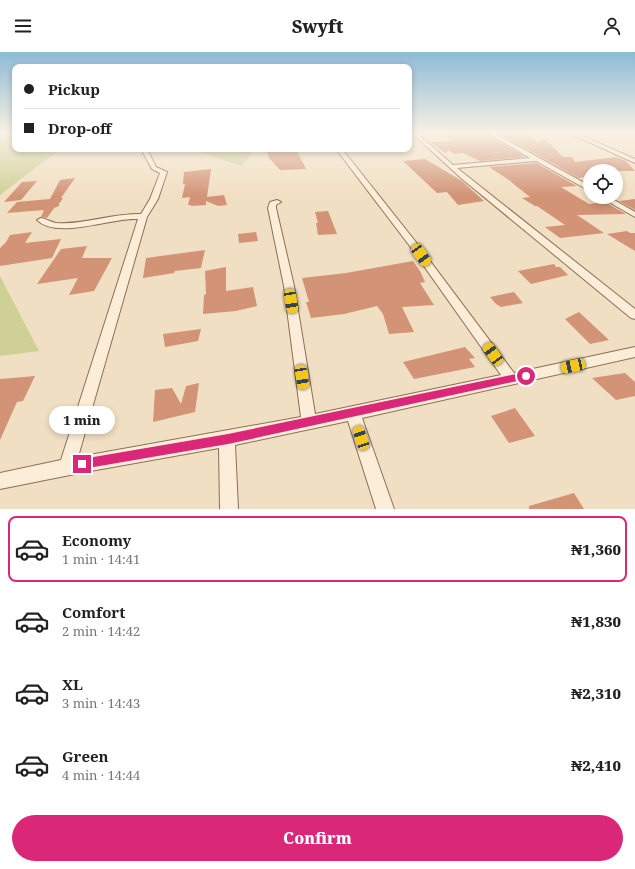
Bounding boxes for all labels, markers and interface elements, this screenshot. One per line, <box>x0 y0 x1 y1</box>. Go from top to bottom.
text: Swyft <box>292 14 343 38</box>
icon: menu <box>12 15 34 37</box>
icon: person <box>601 15 623 37</box>
text: Pickup <box>48 79 100 99</box>
text: Drop-off <box>48 118 112 138</box>
map controls <box>583 164 623 204</box>
button: locate <box>583 164 623 204</box>
car <box>409 242 433 268</box>
car <box>283 288 299 314</box>
car <box>481 341 505 367</box>
car <box>560 358 586 374</box>
car <box>294 364 310 390</box>
route start <box>517 367 535 385</box>
callout: 1 min <box>49 406 115 434</box>
text: 1 min <box>63 411 101 429</box>
car <box>351 425 371 451</box>
route end <box>73 455 91 473</box>
text: Economy <box>62 530 131 550</box>
icon: car <box>14 531 50 567</box>
text: ₦1,360 <box>571 539 621 559</box>
text: 1 min · 14:41 <box>62 550 140 568</box>
text: Comfort <box>62 602 125 622</box>
icon: car <box>14 603 50 639</box>
text: ₦1,830 <box>571 611 621 631</box>
text: 2 min · 14:42 <box>62 622 140 640</box>
text: XL <box>62 674 83 694</box>
icon: car <box>14 675 50 711</box>
text: ₦2,310 <box>571 683 621 703</box>
text: 3 min · 14:43 <box>62 694 140 712</box>
text: Green <box>62 746 109 766</box>
icon: car <box>14 747 50 783</box>
text: ₦2,410 <box>571 755 621 775</box>
text: 4 min · 14:44 <box>62 766 140 784</box>
button: Confirm <box>12 815 623 861</box>

